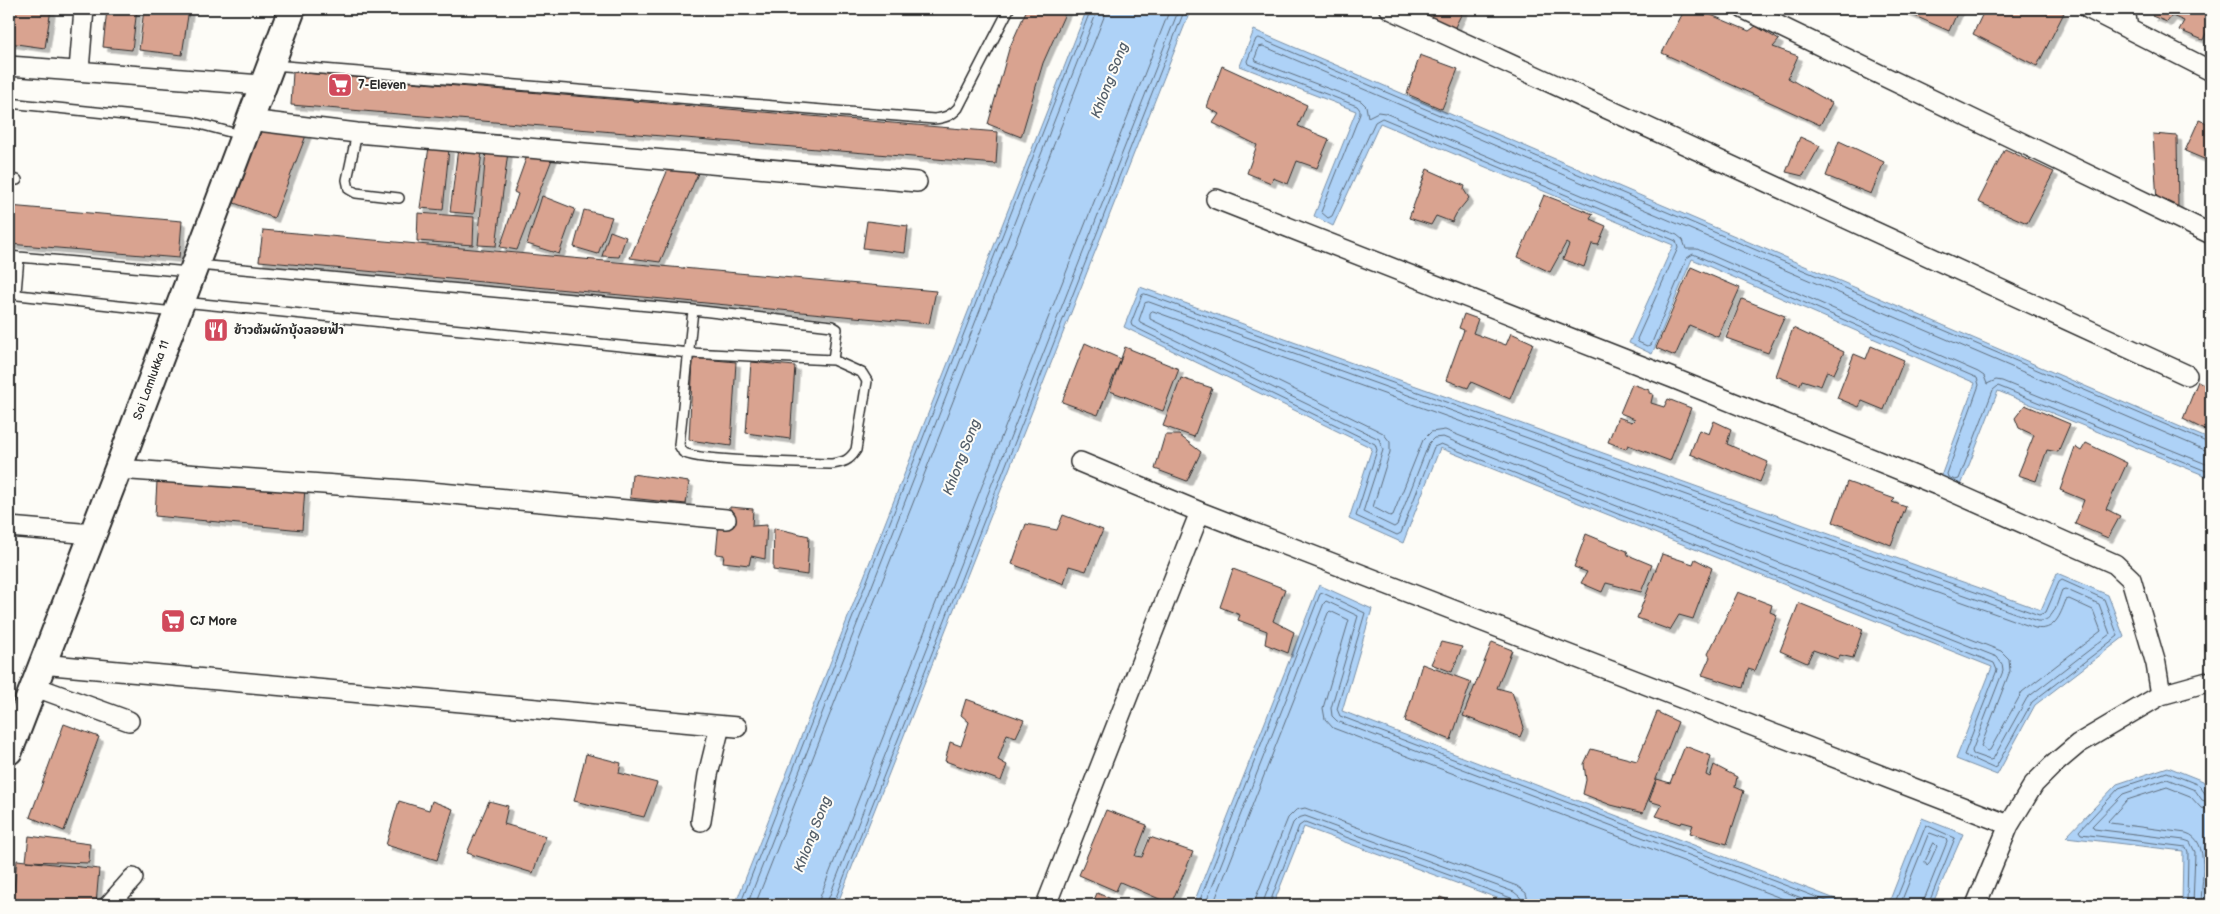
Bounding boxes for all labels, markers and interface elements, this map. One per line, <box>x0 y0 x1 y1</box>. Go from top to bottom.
water label: Khlong Song <box>1087 40 1132 121</box>
supermarket icon: 7-Eleven <box>327 72 353 98</box>
place label: 7-Eleven <box>358 78 407 93</box>
restaurant icon: ข้าวต้มผักบุ้งลอยฟ้า <box>203 317 229 343</box>
place label: ข้าวต้มผักบุ้งลอยฟ้า <box>234 322 344 339</box>
street label: Soi Lamlukka 11 <box>130 338 173 422</box>
water label: Khlong Song <box>939 417 984 498</box>
supermarket icon: CJ More <box>160 608 186 634</box>
place label: CJ More <box>190 614 237 629</box>
water label: Khlong Song <box>790 794 835 875</box>

